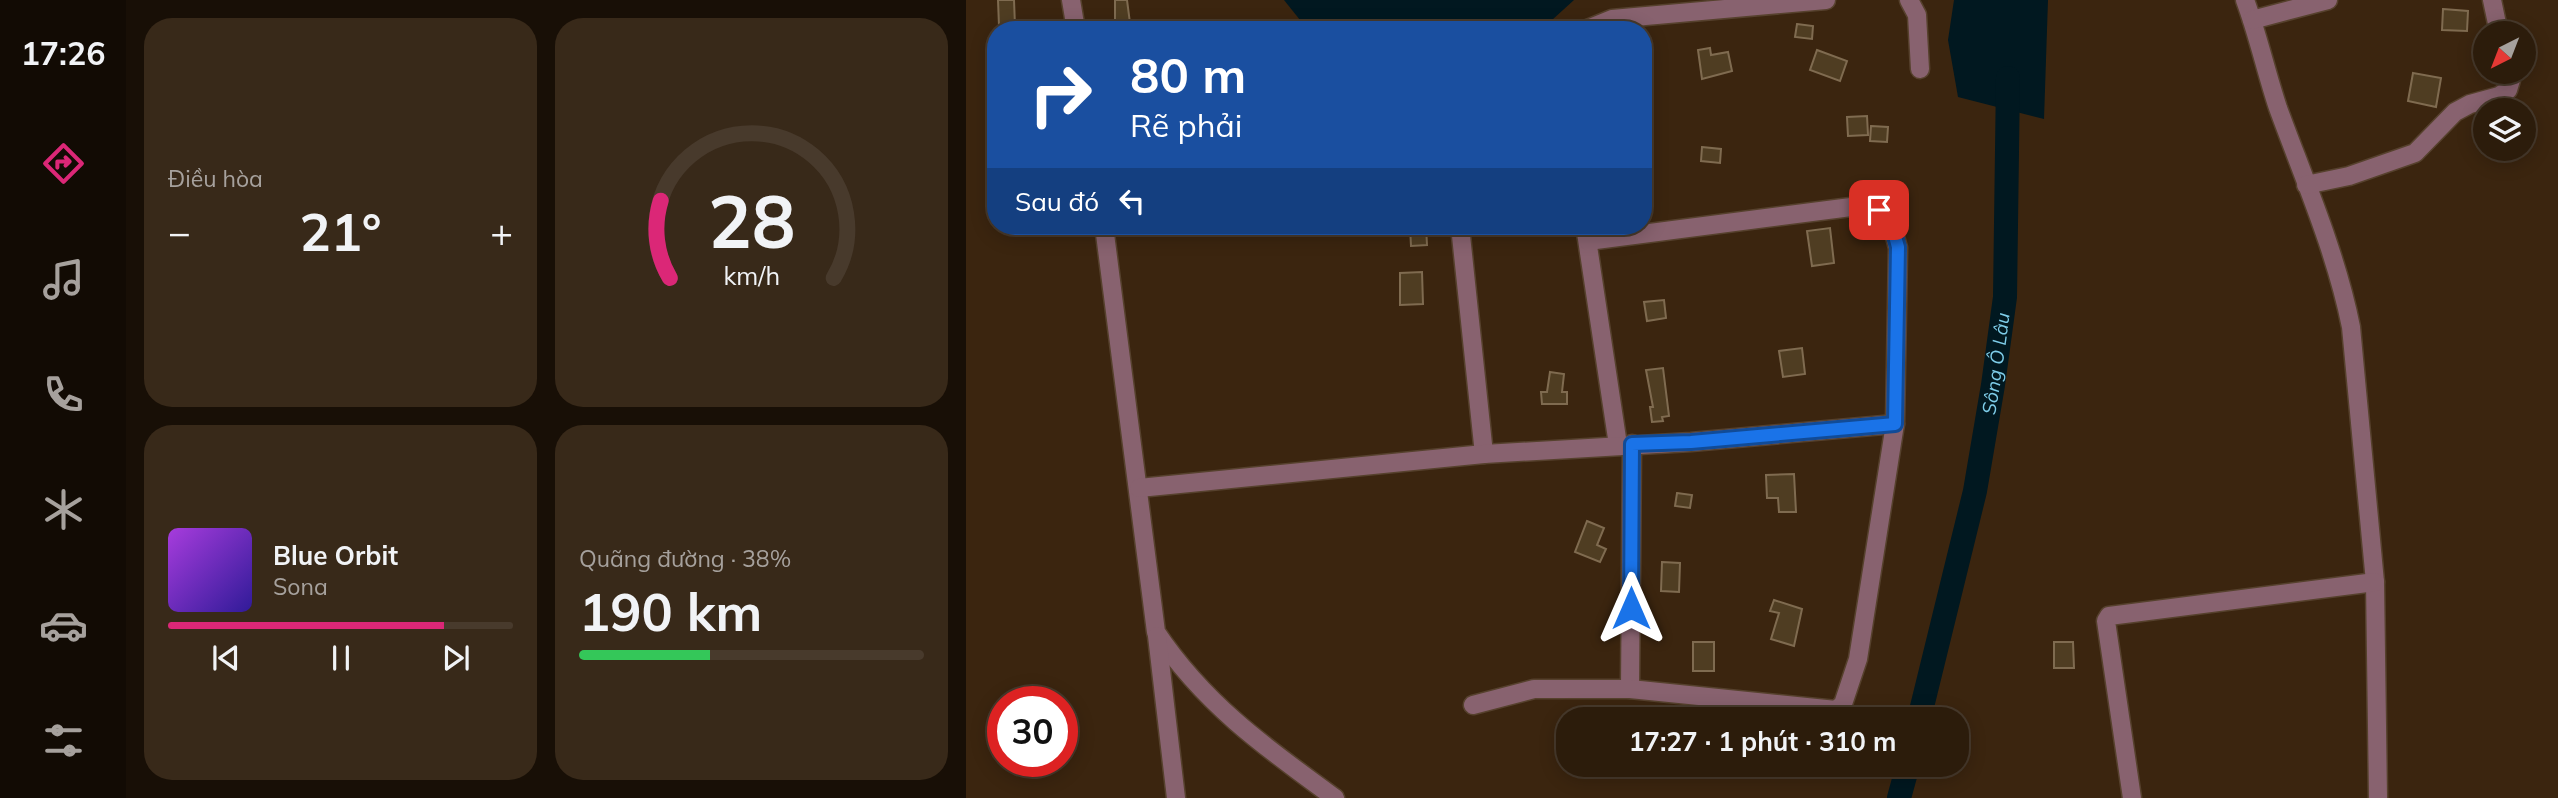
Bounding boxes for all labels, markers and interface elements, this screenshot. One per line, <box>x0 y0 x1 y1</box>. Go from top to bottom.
north arrow <box>2473 21 2536 84</box>
map controls <box>2473 21 2536 161</box>
text: 17:26 <box>21 33 105 73</box>
text: 80 m <box>1130 44 1246 105</box>
icon: right <box>1015 49 1106 140</box>
button: layers <box>2473 98 2536 161</box>
text: Rẽ phải <box>1130 105 1242 145</box>
icon: directions <box>39 139 88 188</box>
text: Điều hòa <box>168 164 263 193</box>
text: 28 <box>708 176 795 267</box>
pin <box>1849 180 1909 240</box>
icon: left <box>1113 182 1151 220</box>
text: Sau đó <box>1015 185 1099 218</box>
icon: arrive <box>1860 191 1898 229</box>
text: 21° <box>299 199 382 264</box>
text: − <box>168 208 191 256</box>
text: + <box>490 208 513 256</box>
icon: music <box>39 255 88 304</box>
text: km/h <box>723 260 780 291</box>
water label: Sông Ô Lâu <box>1976 311 2015 416</box>
icon: phone <box>39 370 88 419</box>
icon: climate <box>39 485 88 534</box>
text: Blue Orbit <box>273 539 398 572</box>
text: Quãng đường · 38% <box>579 544 791 573</box>
position arrow <box>1594 571 1668 645</box>
text: Sona <box>273 572 328 601</box>
text: 190 km <box>579 579 762 644</box>
icon: car <box>39 601 88 650</box>
icon: previous <box>207 639 245 677</box>
icon: pause <box>322 639 360 677</box>
icon: next <box>437 639 475 677</box>
speed limit sign: 30 <box>987 686 1078 777</box>
icon: filters <box>39 716 88 765</box>
text: 17:27 · 1 phút · 310 m <box>1629 725 1896 758</box>

